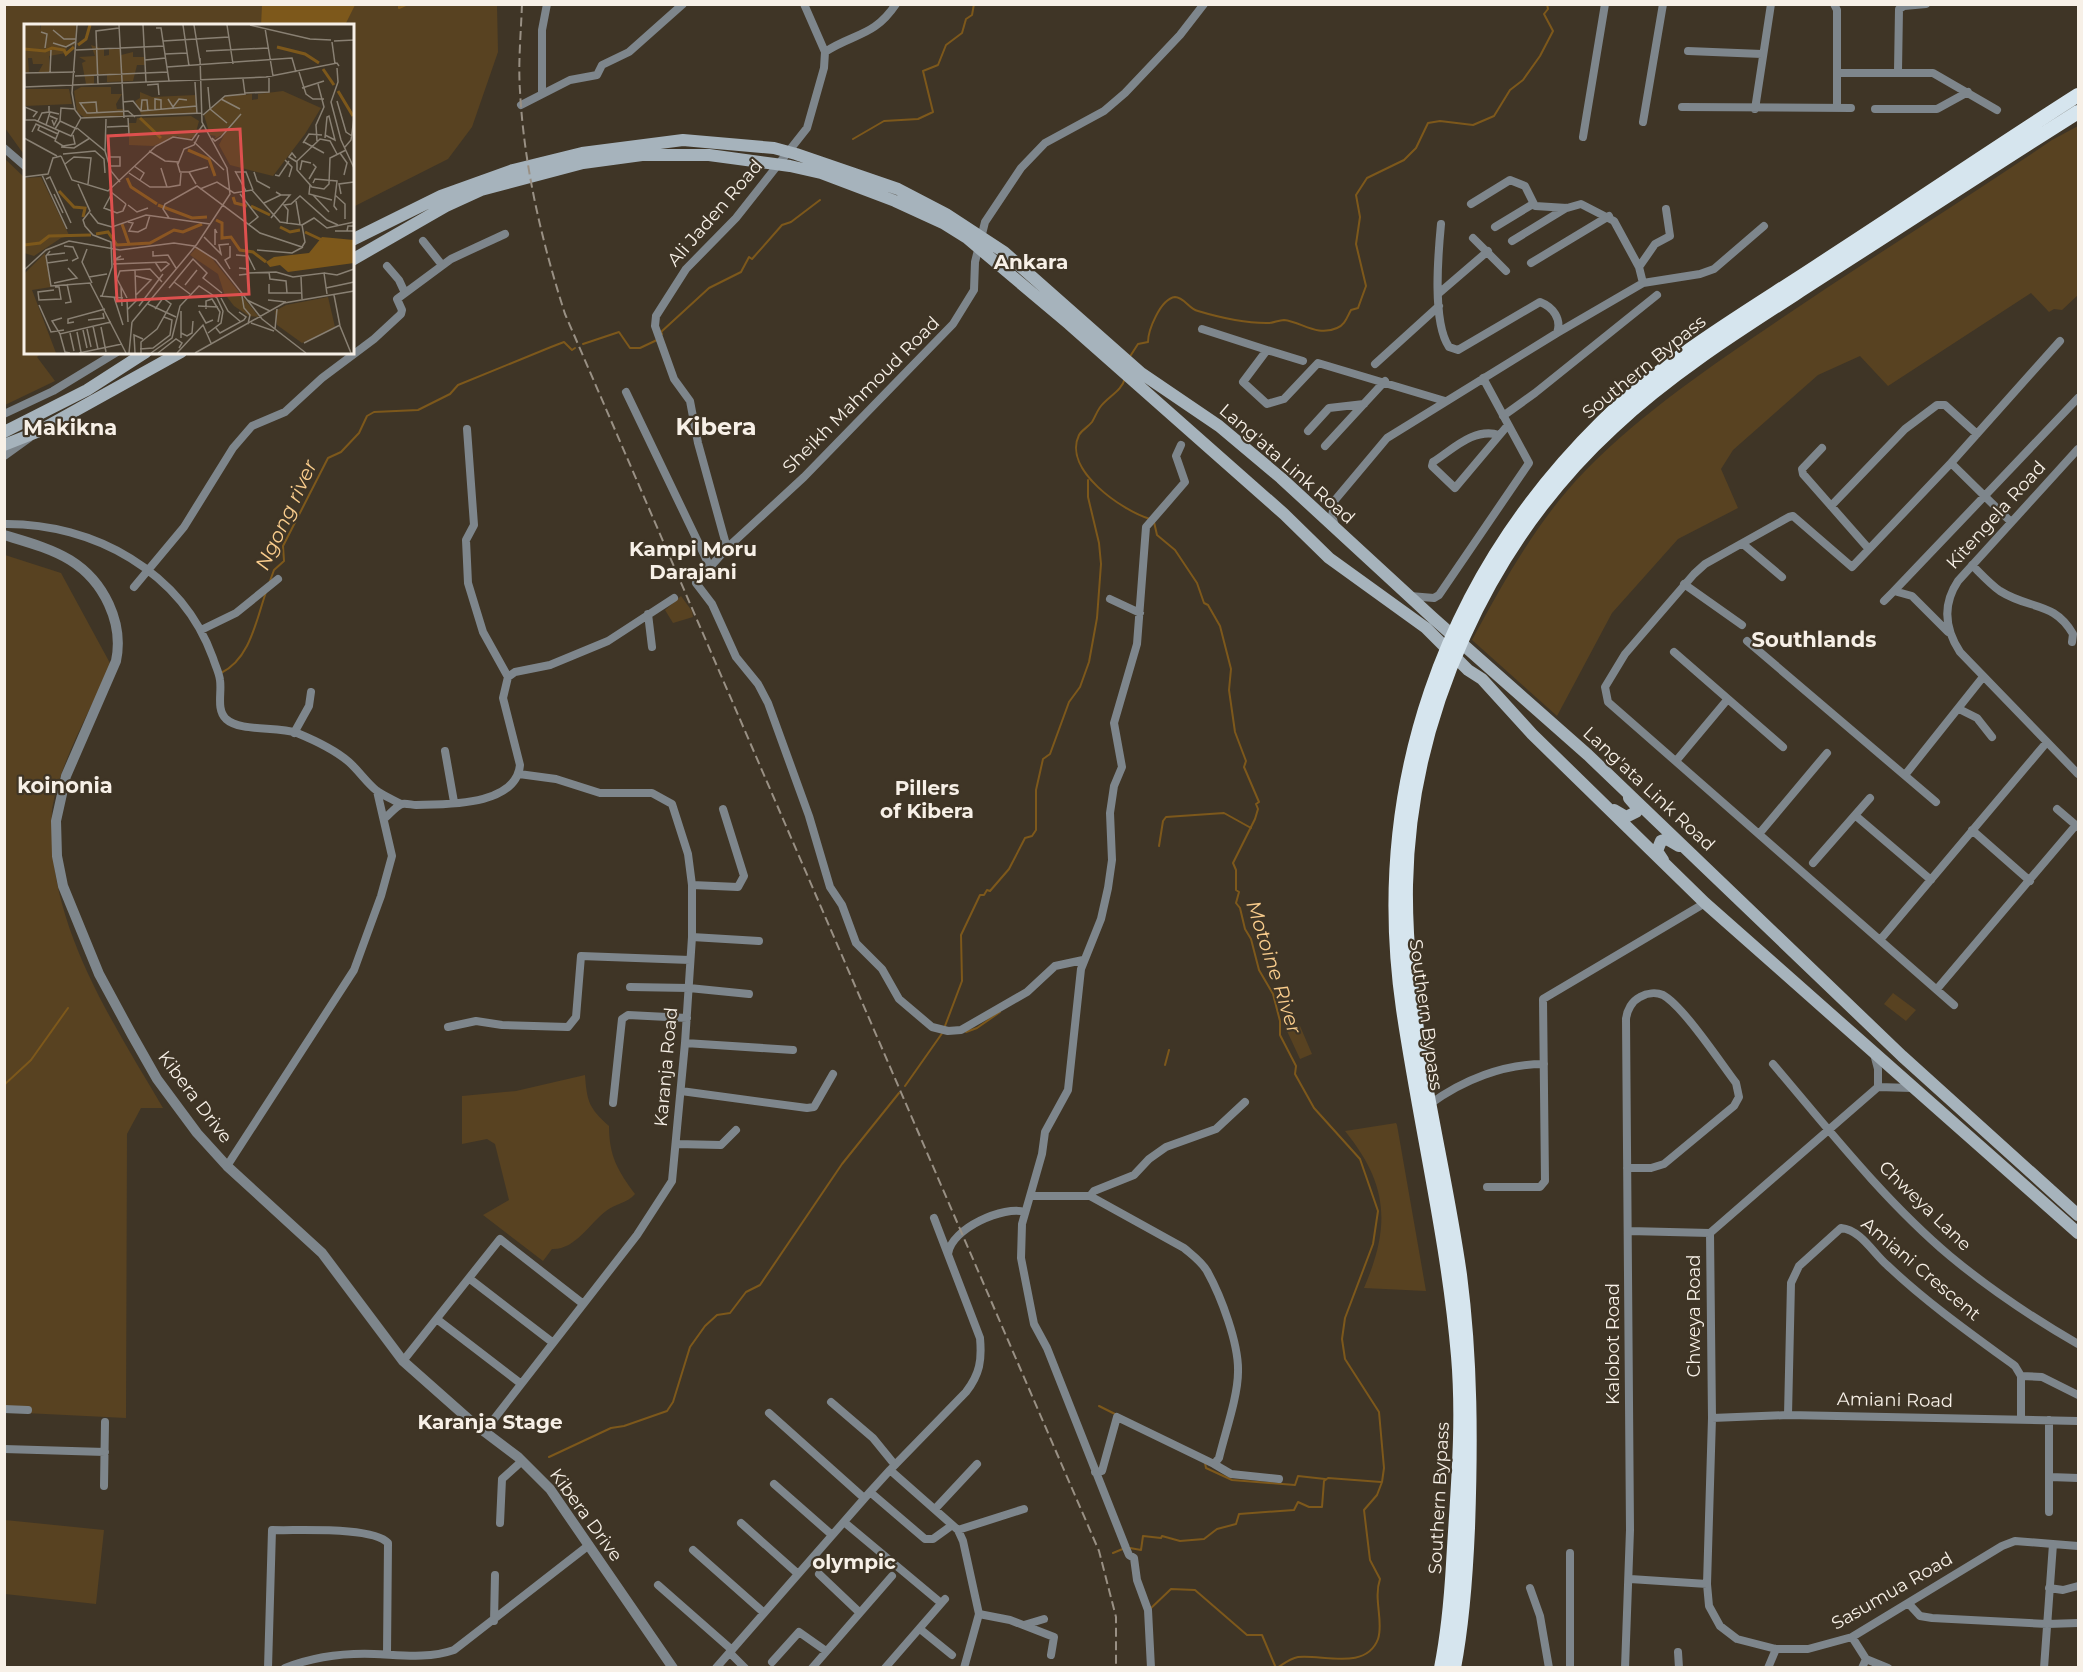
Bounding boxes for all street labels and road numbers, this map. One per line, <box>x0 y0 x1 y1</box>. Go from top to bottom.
street label: Ali Jaden Road <box>663 155 767 271</box>
street label: Southern Bypass <box>1578 310 1710 424</box>
street label: Sheikh Mahmoud Road <box>778 312 944 478</box>
street label: Lang'ata Link Road <box>1215 399 1359 529</box>
street label: Kitengela Road <box>1942 456 2050 574</box>
street label: Lang'ata Link Road <box>1578 722 1720 856</box>
street label: Southern Bypass <box>1405 938 1448 1092</box>
street label: Karanja Road <box>650 1006 682 1128</box>
street label: Kibera Drive <box>153 1047 237 1148</box>
street label: Chweya Lane <box>1874 1156 1976 1256</box>
street label: Amiani Crescent <box>1857 1213 1985 1325</box>
street label: Chweya Road <box>1683 1255 1705 1377</box>
street label: Kalobot Road <box>1602 1283 1624 1405</box>
street label: Amiani Road <box>1837 1388 1953 1412</box>
street label: Southern Bypass <box>1424 1421 1454 1575</box>
street label: Kibera Drive <box>545 1464 627 1566</box>
street label: Sasumua Road <box>1828 1547 1956 1635</box>

